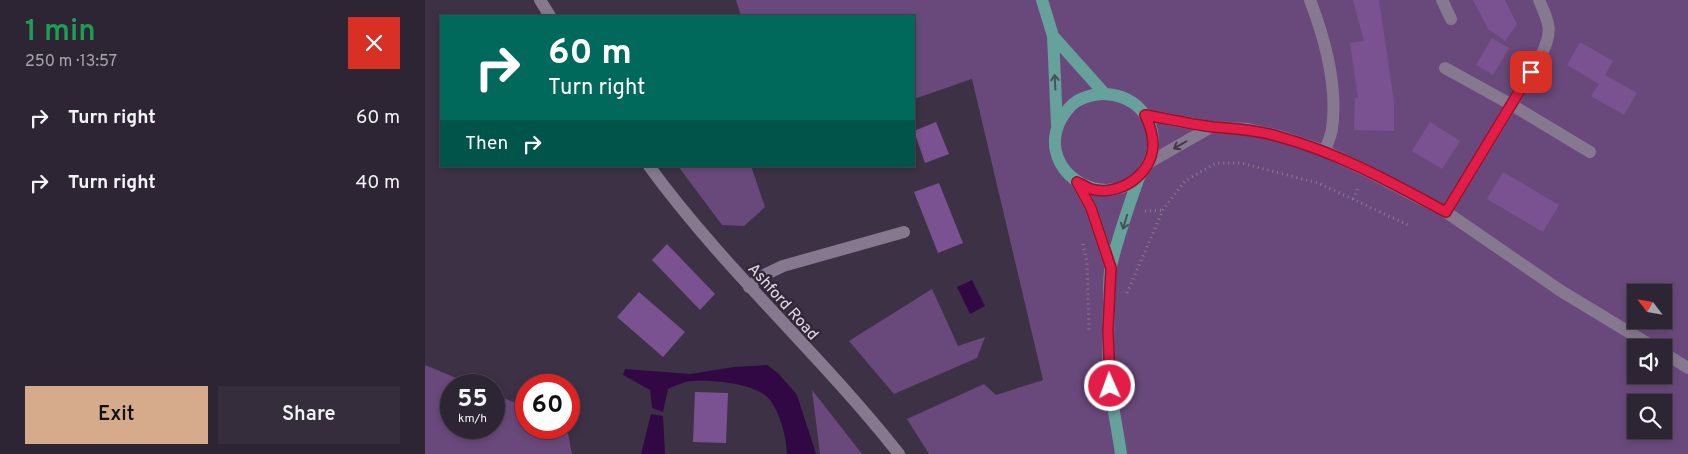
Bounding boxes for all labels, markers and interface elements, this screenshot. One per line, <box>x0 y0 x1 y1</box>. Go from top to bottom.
text: 1 min <box>25 14 96 51</box>
button: close <box>348 17 400 69</box>
text: 60 m <box>548 32 632 76</box>
icon: right <box>465 35 530 100</box>
pin <box>1510 51 1552 93</box>
text: 250 m · 13:57 <box>25 52 117 72</box>
icon: arrive <box>1517 58 1545 86</box>
one-way arrow <box>1050 74 1060 90</box>
text: Turn right <box>548 75 645 102</box>
icon: right <box>25 104 53 132</box>
text: Turn right <box>68 106 156 130</box>
text: 60 m <box>356 106 400 130</box>
icon: right <box>518 130 546 158</box>
text: Then <box>465 132 508 156</box>
one-way arrow <box>1173 140 1187 150</box>
icon: right <box>25 169 53 197</box>
text: Turn right <box>68 171 156 195</box>
text: 40 m <box>355 171 400 195</box>
one-way arrow <box>1119 214 1129 230</box>
street label: Ashford Road <box>743 260 822 345</box>
north arrow <box>1627 284 1673 329</box>
map controls <box>1627 284 1672 439</box>
button: sound <box>1627 339 1672 384</box>
position arrow <box>1083 359 1135 411</box>
speed limit sign: 60 <box>515 374 580 439</box>
text: 55 <box>457 384 488 416</box>
button: Exit <box>25 386 208 444</box>
button: Share <box>218 386 400 444</box>
button: search <box>1627 394 1672 439</box>
text: km/h <box>458 411 487 427</box>

